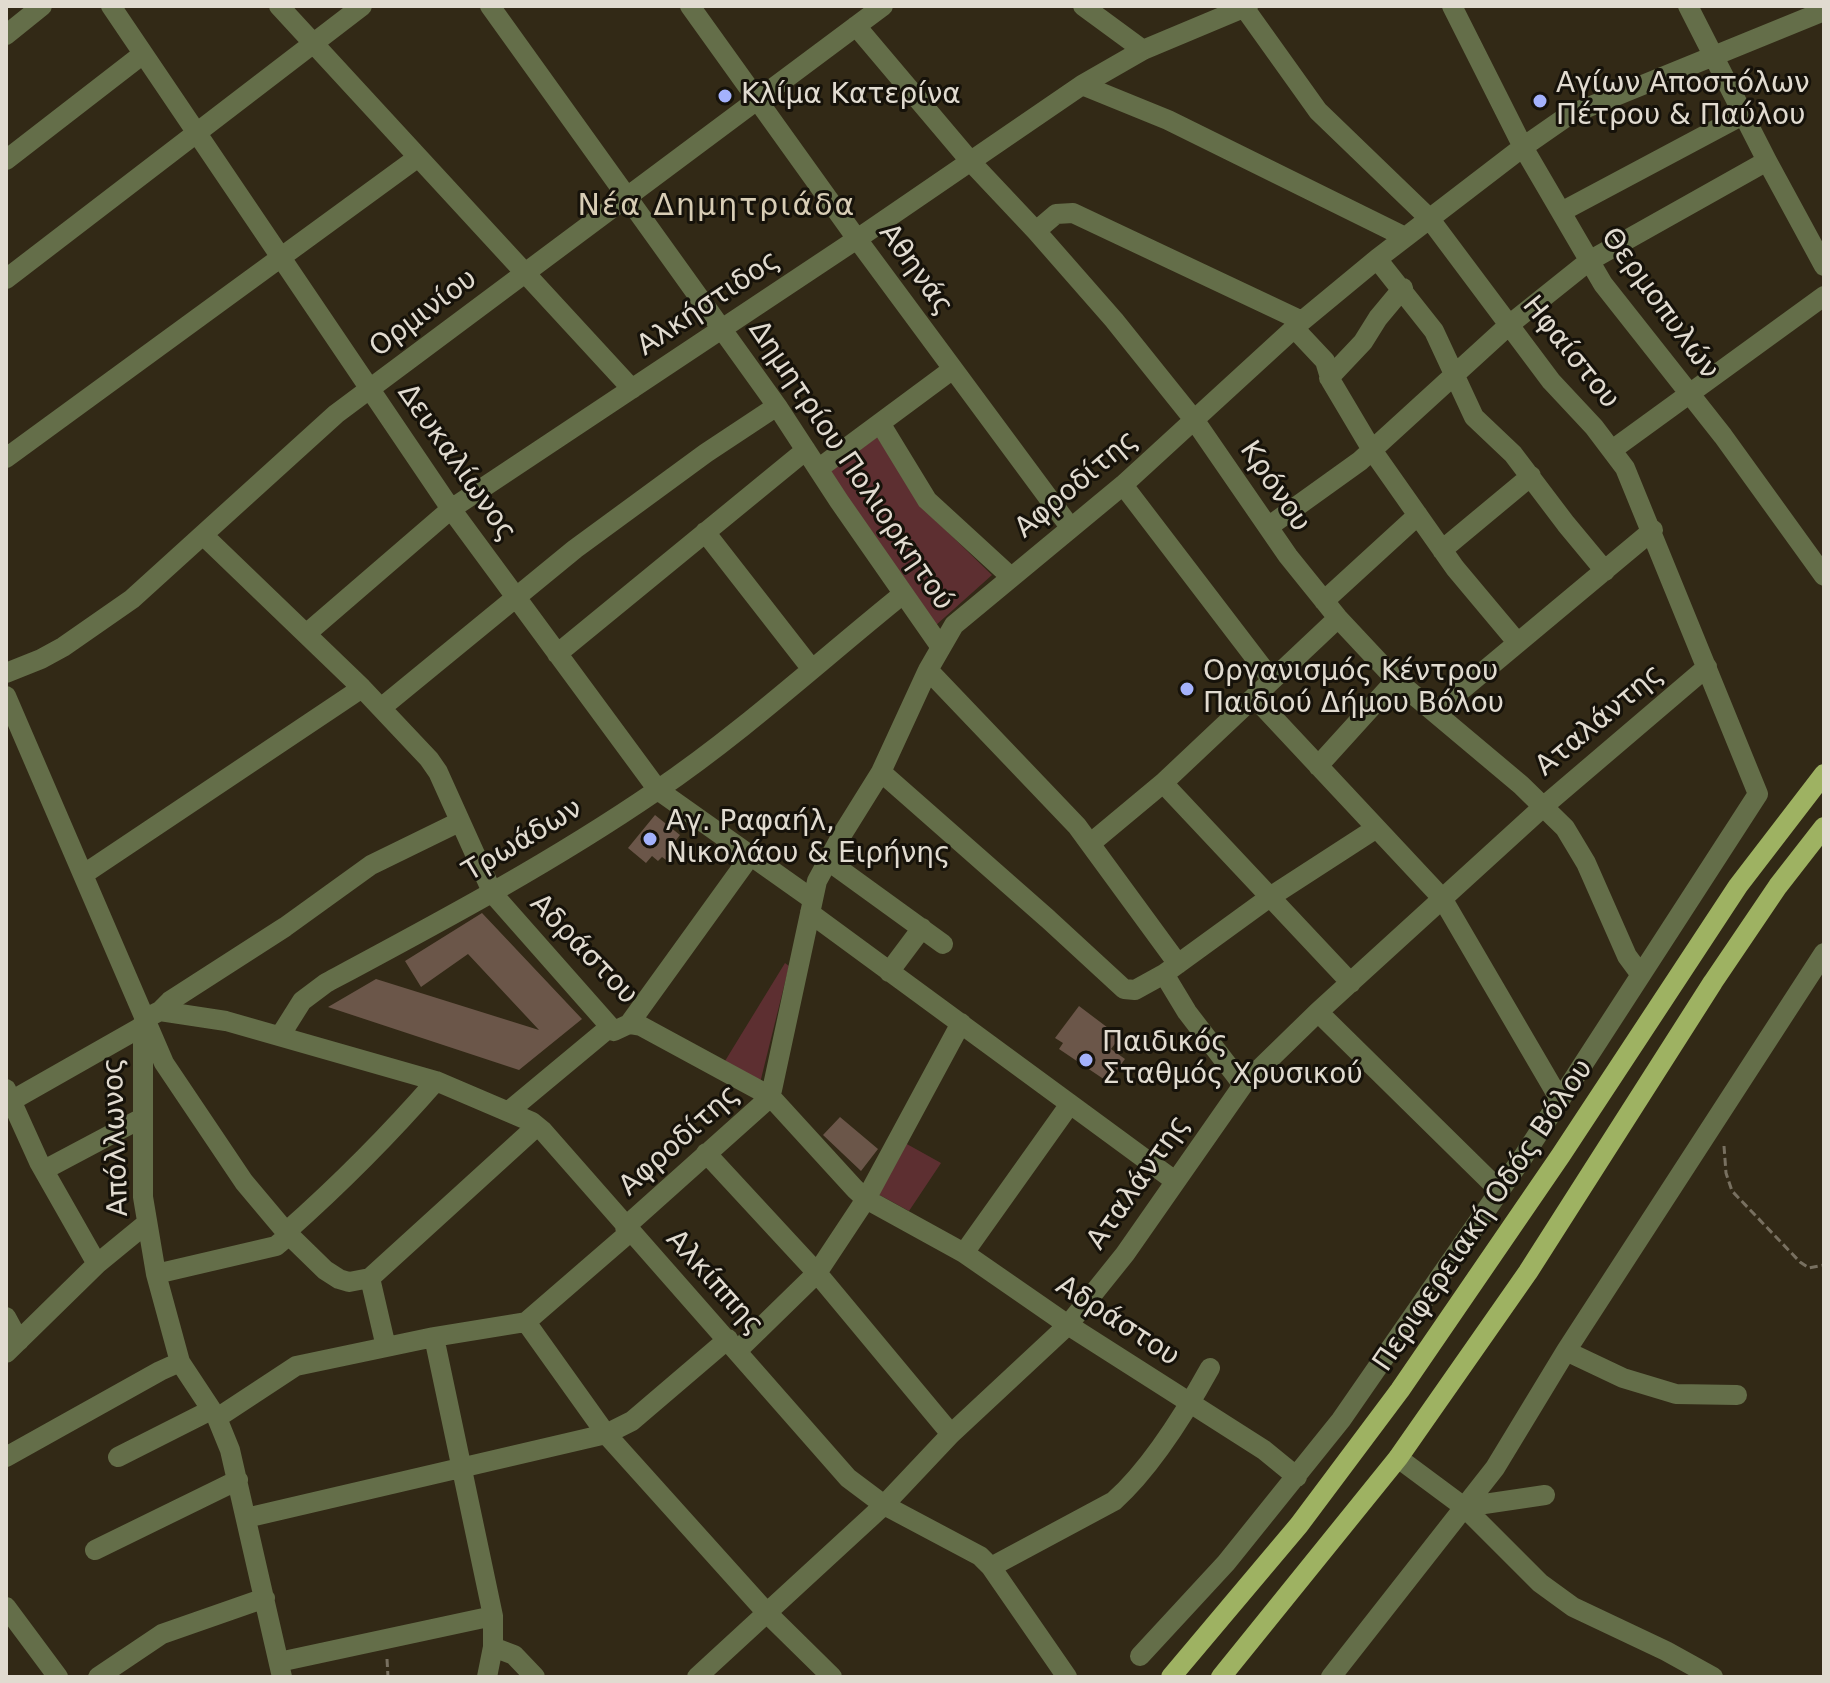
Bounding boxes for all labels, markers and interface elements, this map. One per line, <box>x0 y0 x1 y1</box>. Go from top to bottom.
place label: Αγίων Αποστόλων Πέτρου & Παύλου <box>1556 68 1810 134</box>
place label: Κλίμα Κατερίνα <box>741 79 961 113</box>
marker: Κλίμα Κατερίνα <box>716 87 734 105</box>
marker: Αγίων Αποστόλων Πέτρου & Παύλου <box>1531 92 1549 110</box>
district label: Νέα Δημητριάδα <box>578 189 856 225</box>
street label: Αθηνάς <box>871 218 959 322</box>
street label: Θερμοπυλών <box>1593 222 1725 386</box>
street label: Αλκήστιδος <box>631 244 787 364</box>
street label: Ορμινίου <box>364 263 484 365</box>
street label: Ηφαίστου <box>1514 290 1626 416</box>
street label: Δημητρίου Πολιορκητού <box>740 315 960 617</box>
street label: Δευκαλίωνος <box>389 378 523 548</box>
street label: Αφροδίτης <box>1009 424 1145 546</box>
street label: Κρόνου <box>1231 435 1317 539</box>
place label: Οργανισμός Κέντρου Παιδιού Δήμου Βόλου <box>1203 656 1504 722</box>
street label: Αταλάντης <box>1529 658 1671 784</box>
marker: Οργανισμός Κέντρου Παιδιού Δήμου Βόλου <box>1178 680 1196 698</box>
street label: Τρωάδων <box>457 792 589 890</box>
place label: Αγ. Ραφαήλ, Νικολάου & Ειρήνης <box>666 806 951 872</box>
marker: Αγ. Ραφαήλ, Νικολάου & Ειρήνης <box>641 830 659 848</box>
street label: Αδράστου <box>522 888 644 1012</box>
place label: Παιδικός Σταθμός Χρυσικού <box>1102 1027 1363 1093</box>
marker: Παιδικός Σταθμός Χρυσικού <box>1077 1051 1095 1069</box>
street label: Περιφερειακή Οδός Βόλου <box>1367 1054 1601 1378</box>
street label: Απόλλωνος <box>97 1057 137 1217</box>
street label: Αφροδίτης <box>613 1078 747 1204</box>
street label: Αταλάντης <box>1080 1109 1198 1257</box>
street label: Αλκίππης <box>658 1224 770 1342</box>
street label: Αδράστου <box>1049 1270 1185 1374</box>

